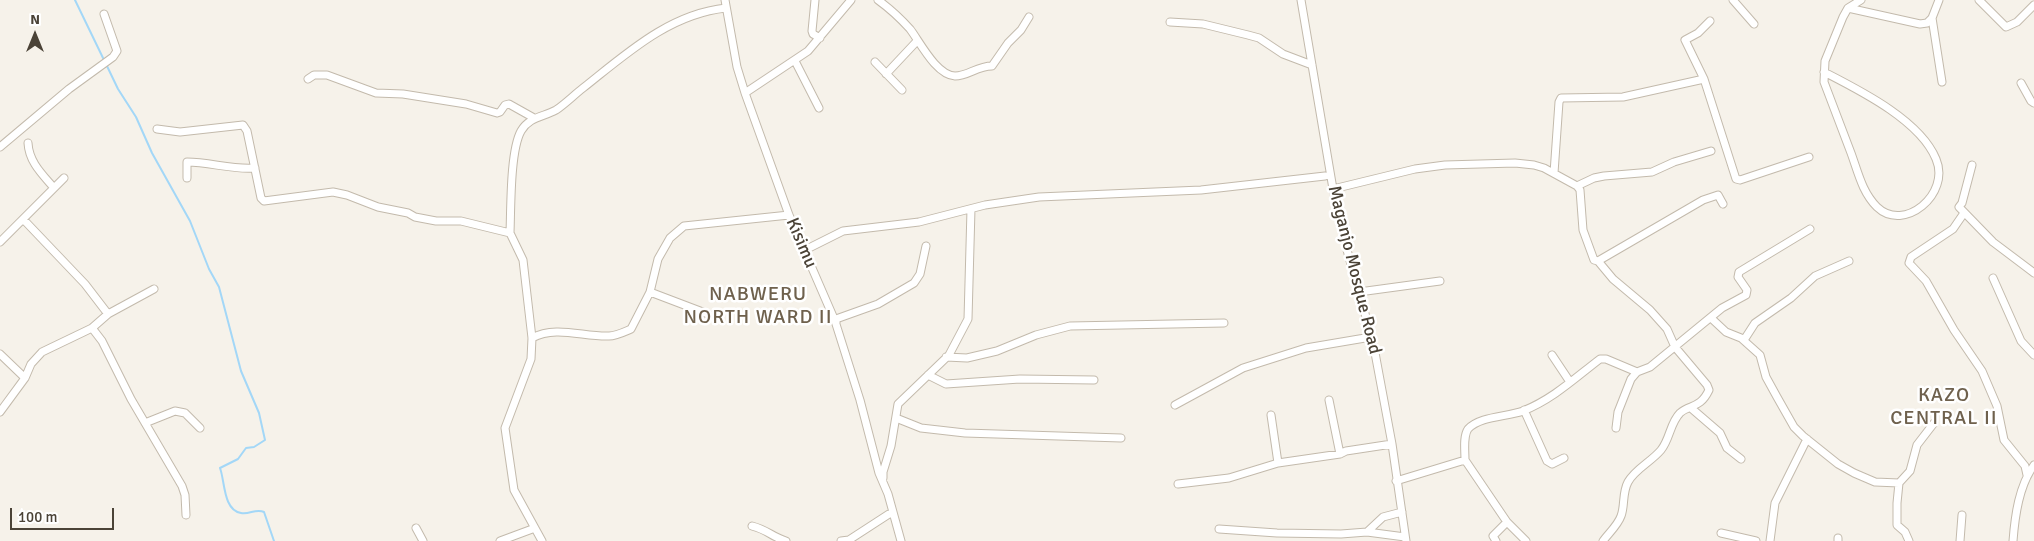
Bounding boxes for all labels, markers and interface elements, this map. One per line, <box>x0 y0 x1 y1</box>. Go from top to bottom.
north arrow <box>10 10 60 60</box>
text: N <box>30 11 40 28</box>
street label: Maganjo Mosque Road <box>1323 183 1385 357</box>
street label: Kisimu <box>781 215 821 271</box>
district label: NABWERU NORTH WARD II <box>682 283 834 330</box>
district label: KAZO CENTRAL II <box>1889 384 1999 431</box>
scale bar <box>12 498 116 530</box>
text: 100 m <box>18 508 58 526</box>

